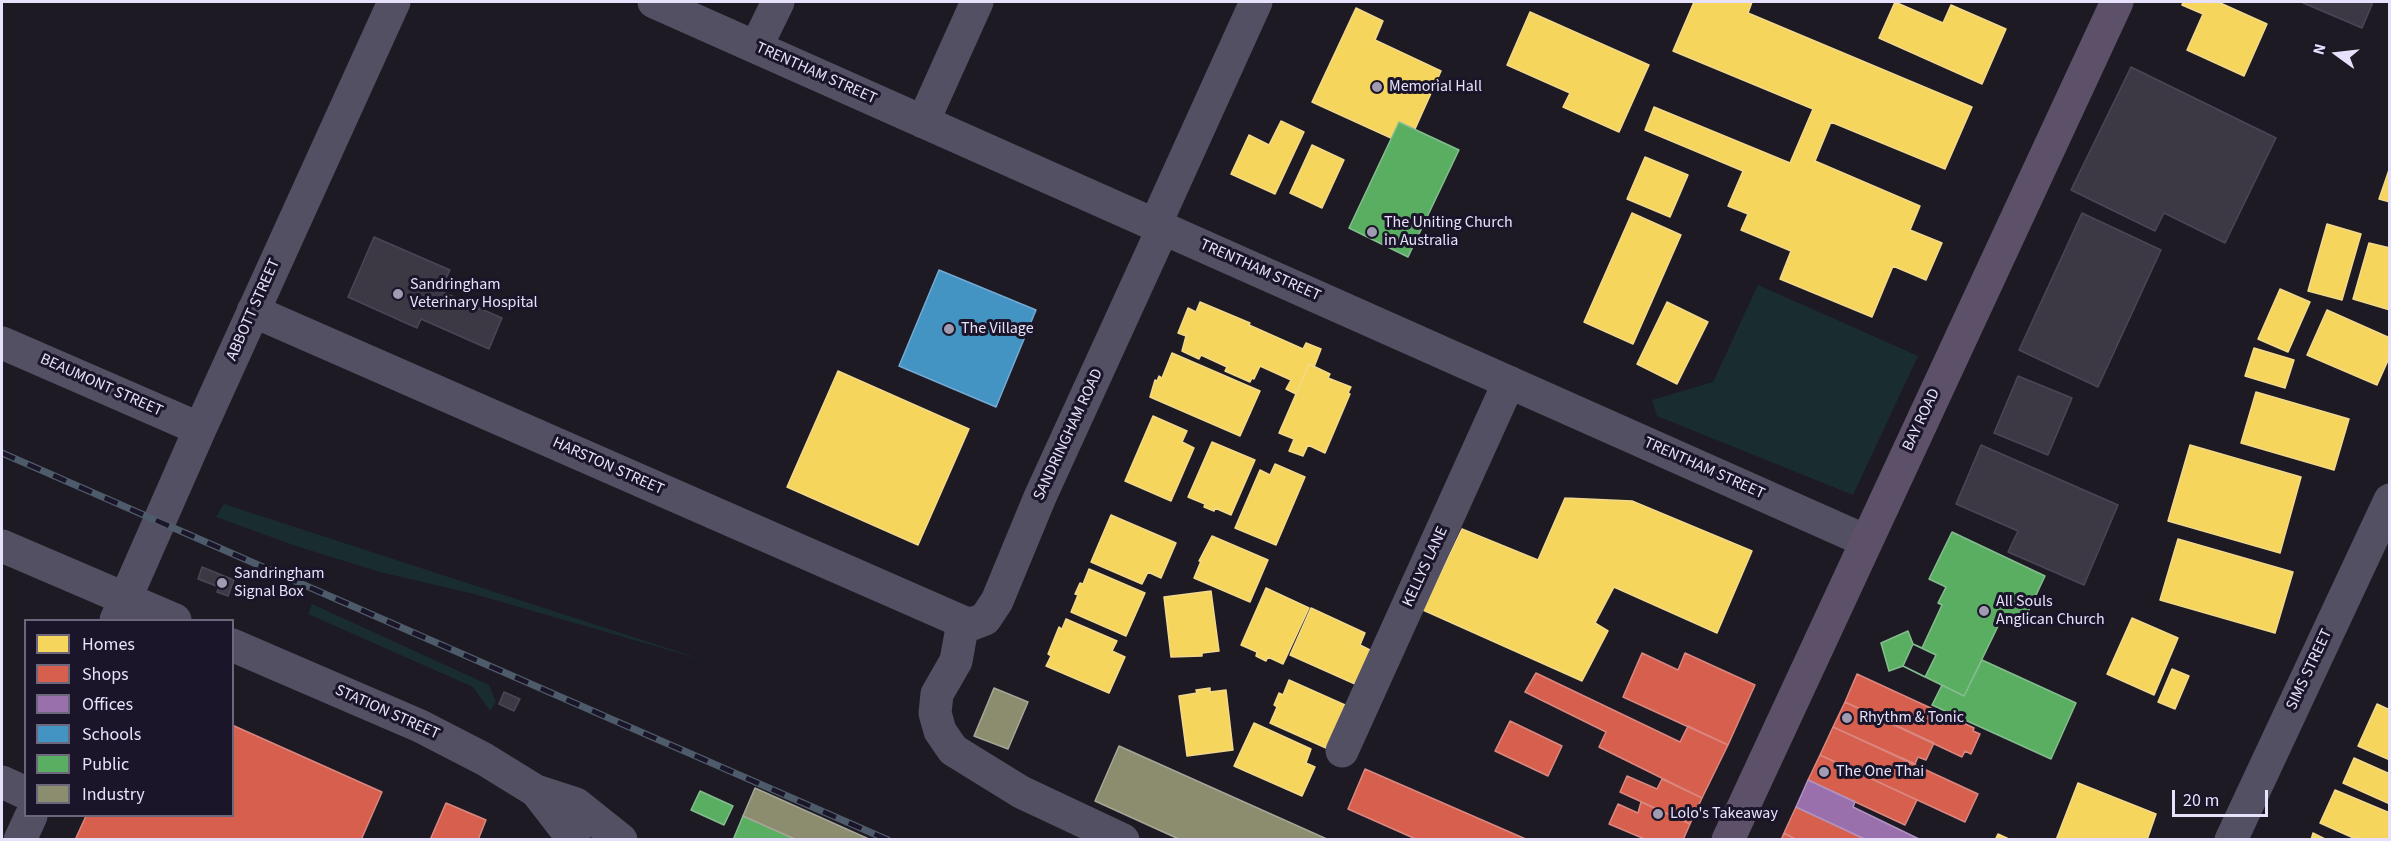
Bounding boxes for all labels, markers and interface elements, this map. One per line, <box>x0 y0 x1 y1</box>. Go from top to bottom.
north arrow <box>2307 24 2367 84</box>
street label: TRENTHAM STREET <box>753 39 879 109</box>
text: N <box>2308 41 2332 57</box>
place label: Memorial Hall <box>1389 77 1482 97</box>
marker: Memorial Hall <box>1370 80 1384 94</box>
place label: The Uniting Church in Australia <box>1384 213 1513 251</box>
marker: The Uniting Church in Australia <box>1365 225 1379 239</box>
street label: TRENTHAM STREET <box>1197 236 1323 306</box>
street label: ABBOTT STREET <box>223 256 285 364</box>
place label: Sandringham Veterinary Hospital <box>410 275 538 313</box>
marker: Sandringham Veterinary Hospital <box>391 287 405 301</box>
place label: The Village <box>961 319 1034 339</box>
marker: The Village <box>942 322 956 336</box>
street label: BEAUMONT STREET <box>37 350 165 422</box>
street label: SANDRINGHAM ROAD <box>1030 366 1108 504</box>
street label: BAY ROAD <box>1899 386 1945 454</box>
street label: HARSTON STREET <box>549 434 667 500</box>
street label: TRENTHAM STREET <box>1641 434 1767 504</box>
street label: KELLYS LANE <box>1399 524 1453 610</box>
place label: Sandringham Signal Box <box>234 564 325 602</box>
marker: Sandringham Signal Box <box>215 576 229 590</box>
place label: All Souls Anglican Church <box>1996 592 2105 630</box>
marker: All Souls Anglican Church <box>1977 604 1991 618</box>
legend <box>24 619 234 817</box>
street label: SIMS STREET <box>2283 626 2337 714</box>
text: Homes <box>82 632 135 657</box>
text: Shops <box>82 662 129 687</box>
street label: STATION STREET <box>332 681 442 745</box>
text: Offices <box>82 692 133 717</box>
place label: Rhythm & Tonic <box>1859 708 1964 728</box>
marker: Rhythm & Tonic <box>1840 711 1854 725</box>
text: Schools <box>82 722 141 747</box>
text: Public <box>82 752 129 777</box>
place label: The One Thai <box>1836 762 1924 782</box>
marker: The One Thai <box>1817 765 1831 779</box>
scale bar <box>2175 778 2271 816</box>
text: Industry <box>82 782 145 807</box>
text: 20 m <box>2183 788 2219 813</box>
place label: Lolo's Takeaway <box>1670 804 1778 824</box>
marker: Lolo's Takeaway <box>1651 807 1665 821</box>

